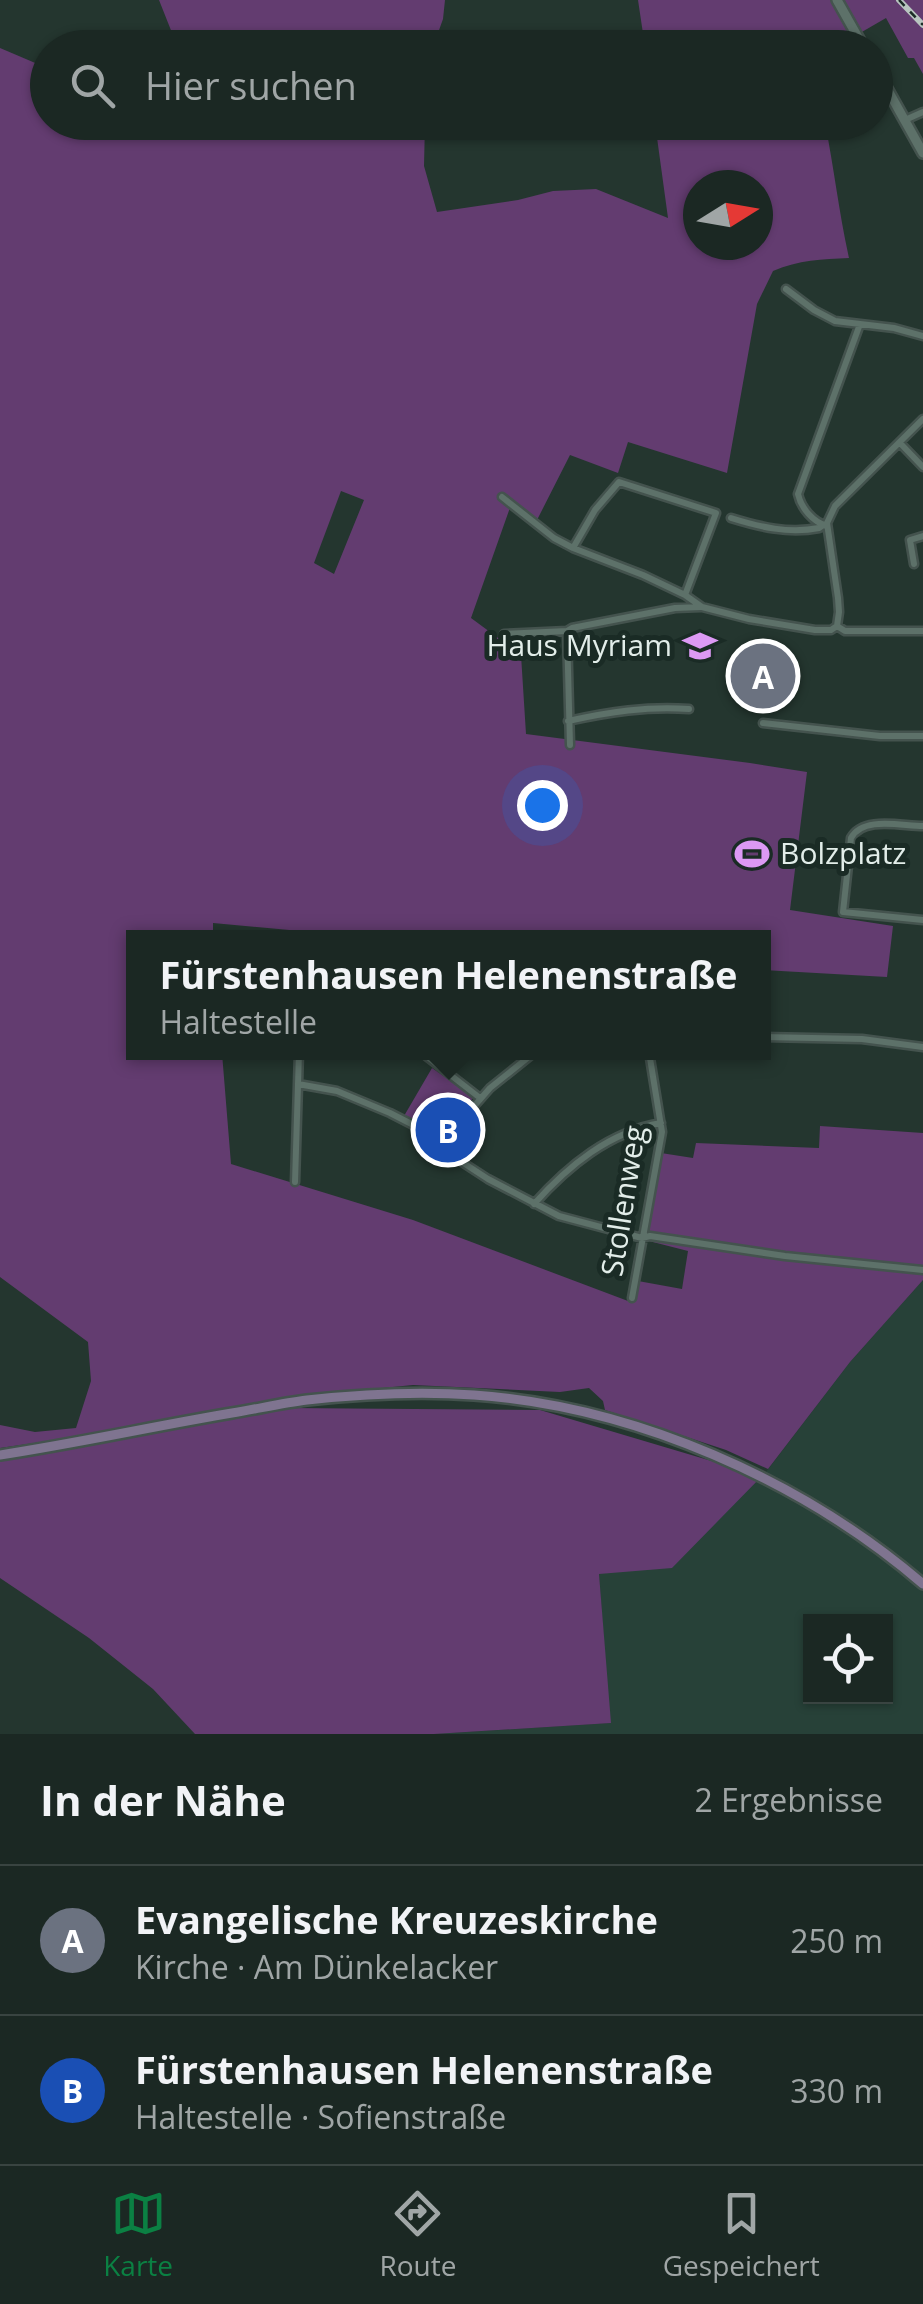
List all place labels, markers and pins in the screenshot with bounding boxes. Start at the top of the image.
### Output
place label: Haus Myriam [486,624,672,665]
school or university icon: Haus Myriam [681,627,719,665]
pin: A [730,638,796,714]
place label: Bolzplatz [780,832,906,873]
sports icon: Bolzplatz [733,835,771,873]
pin: B [416,1092,480,1168]

